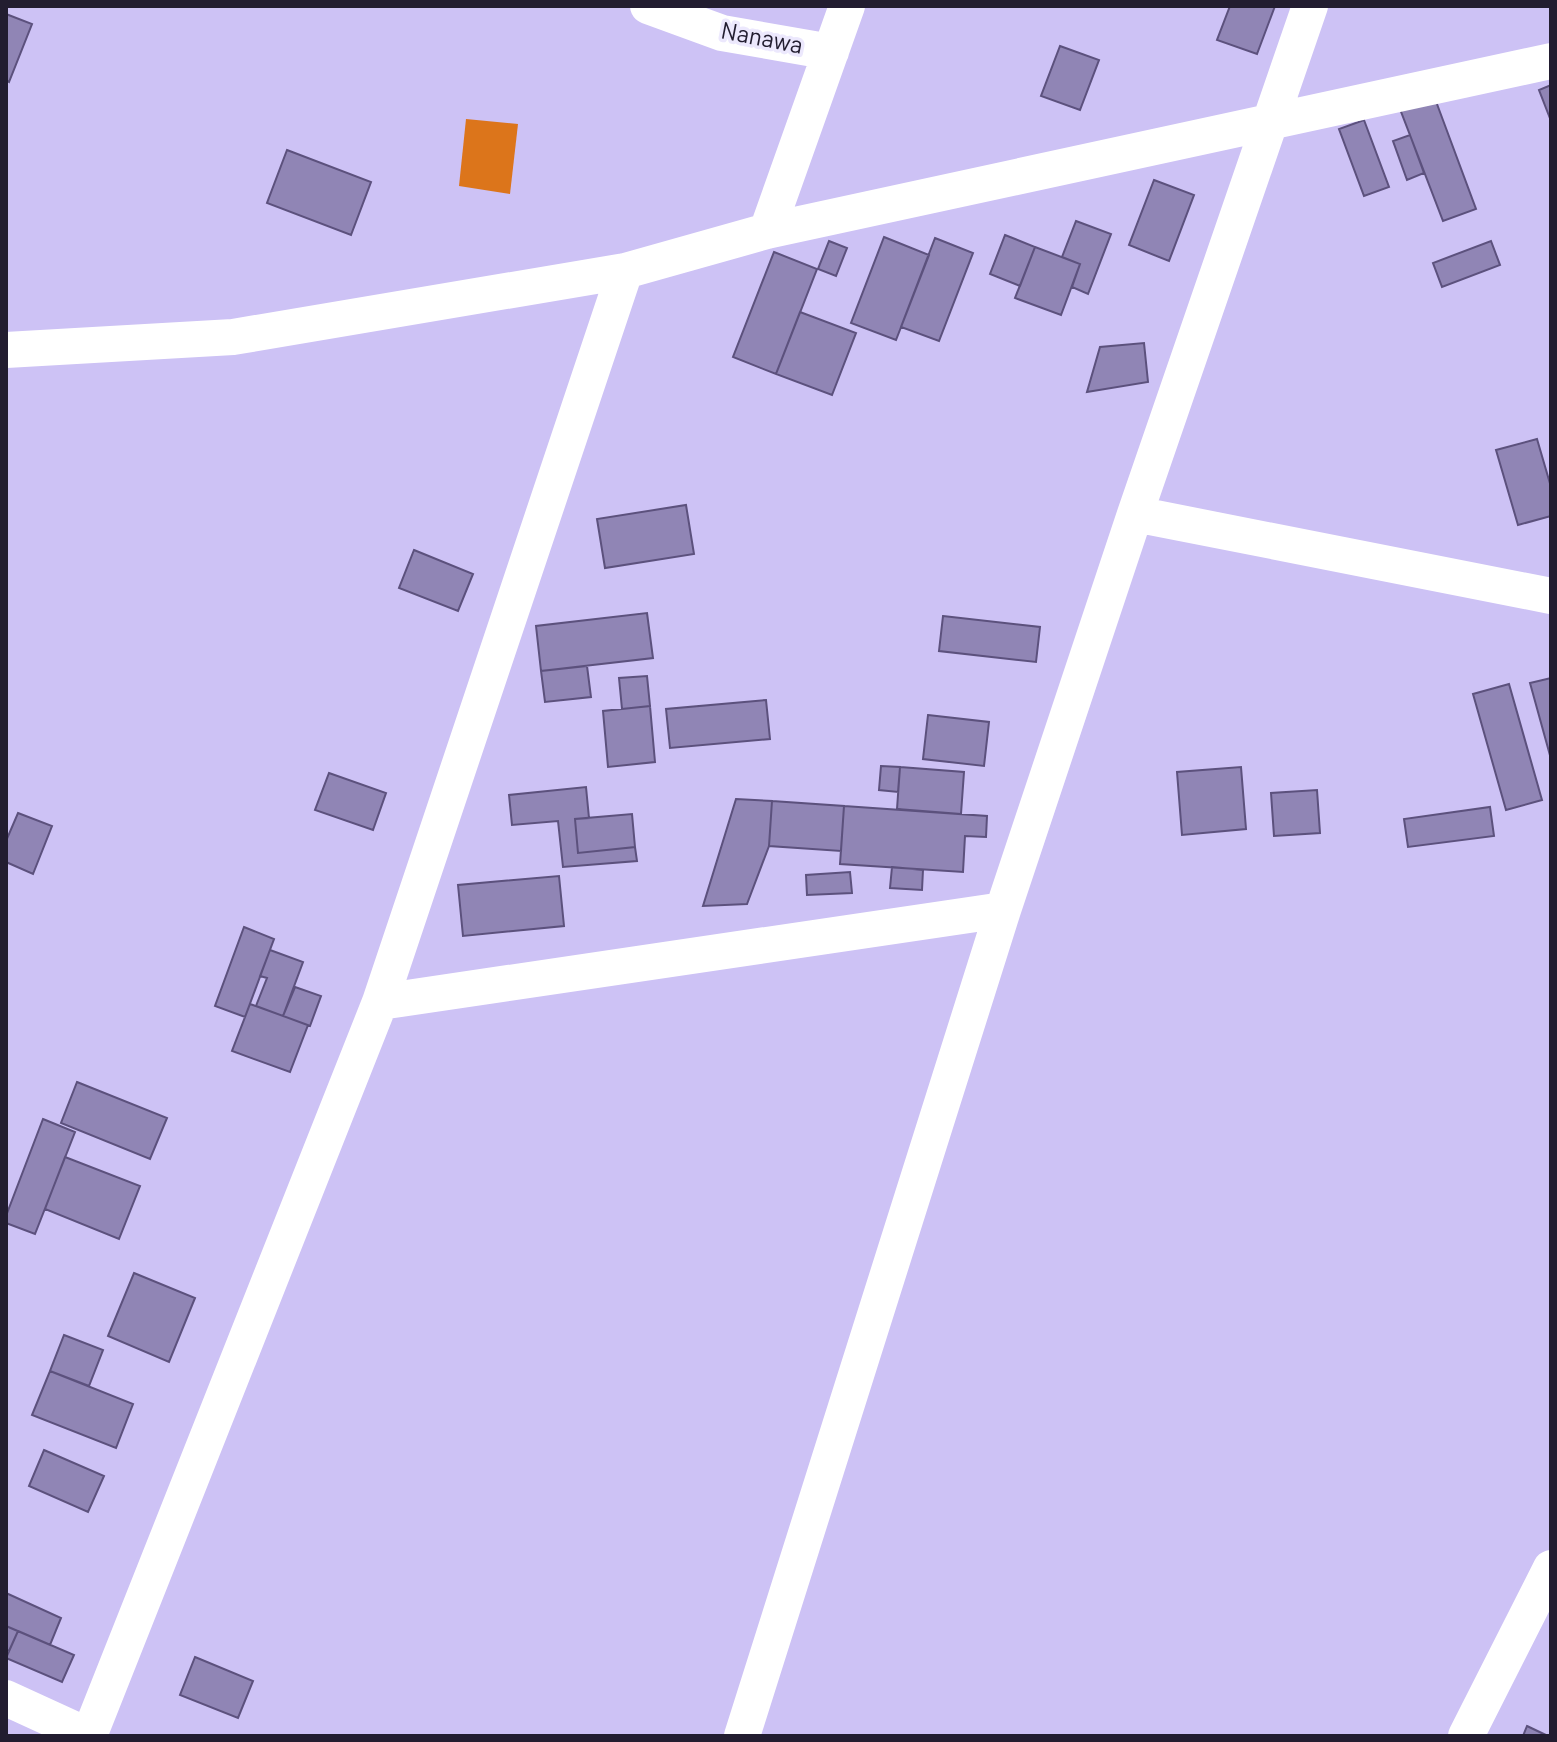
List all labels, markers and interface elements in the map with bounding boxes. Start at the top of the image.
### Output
street label: Nanawa [719,14,806,59]

